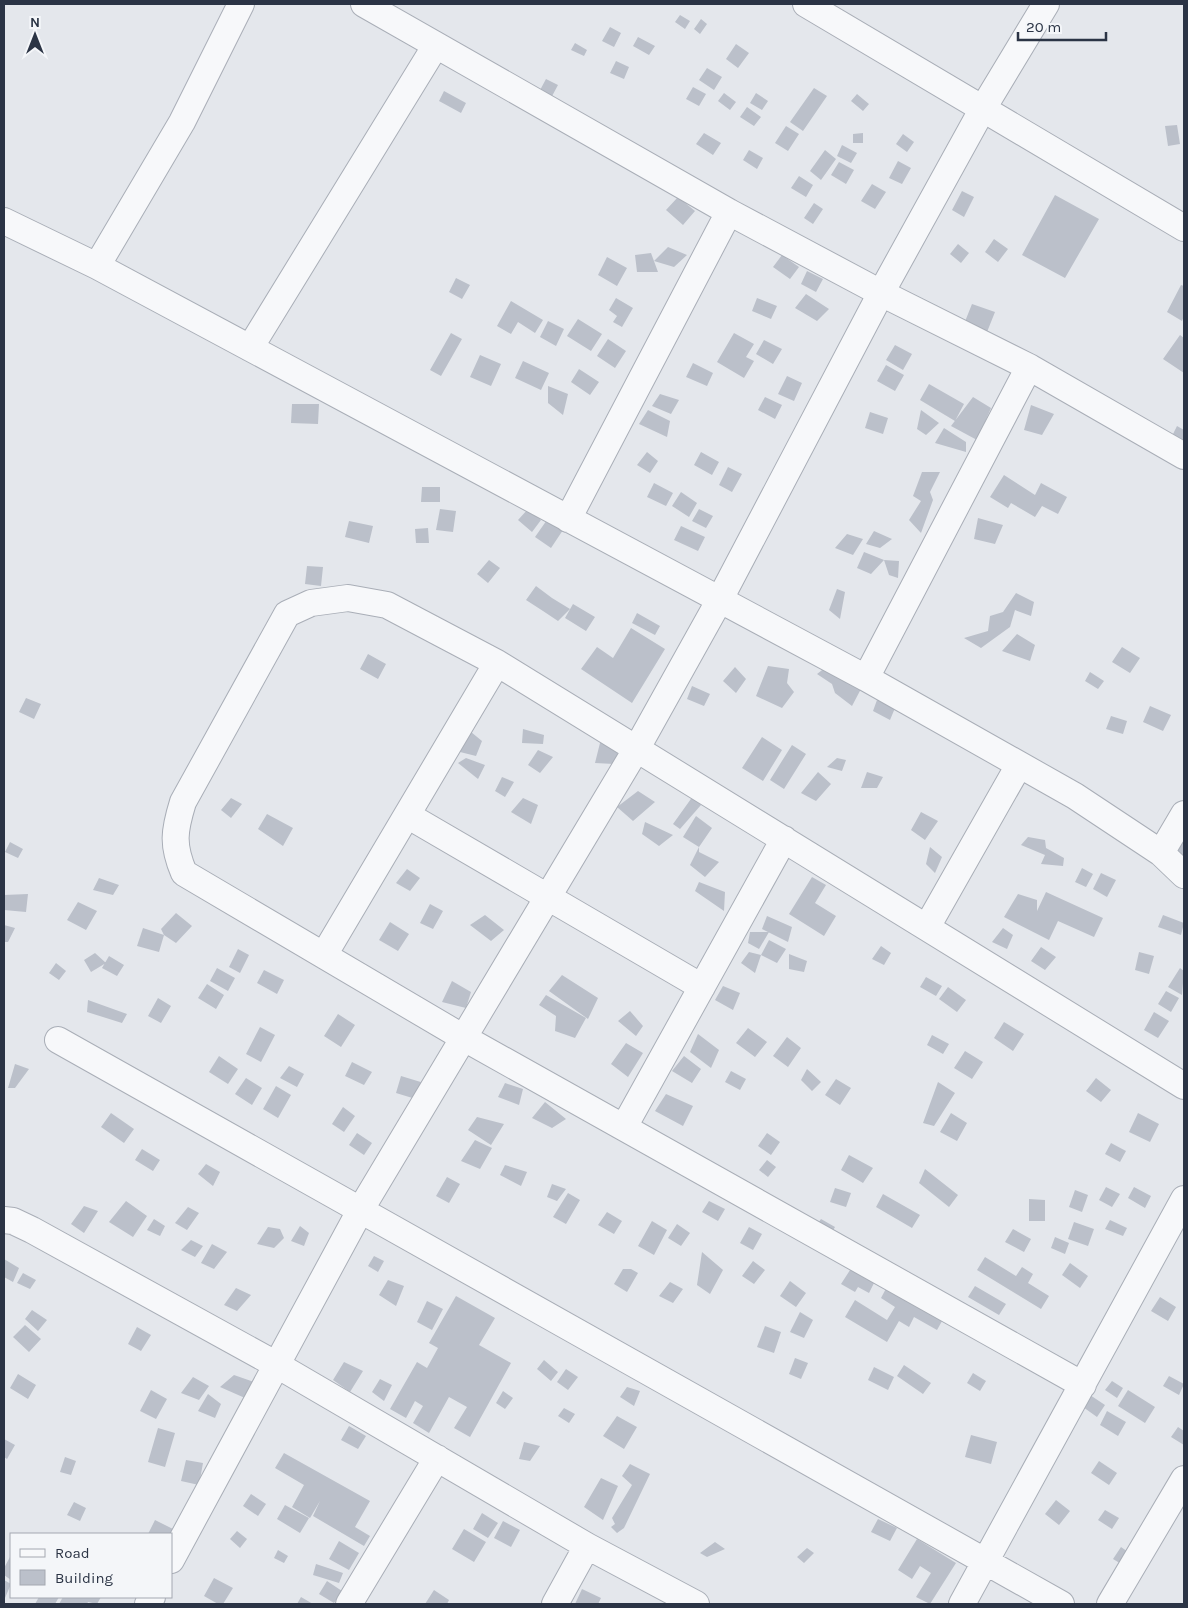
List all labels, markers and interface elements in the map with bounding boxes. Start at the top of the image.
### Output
north arrow [10,10,60,60]
scale bar [1018,10,1106,42]
text: N [30,14,40,31]
text: 20 m [1026,18,1061,36]
legend [10,1533,172,1598]
text: Road [55,1544,90,1562]
text: Building [55,1569,113,1587]

